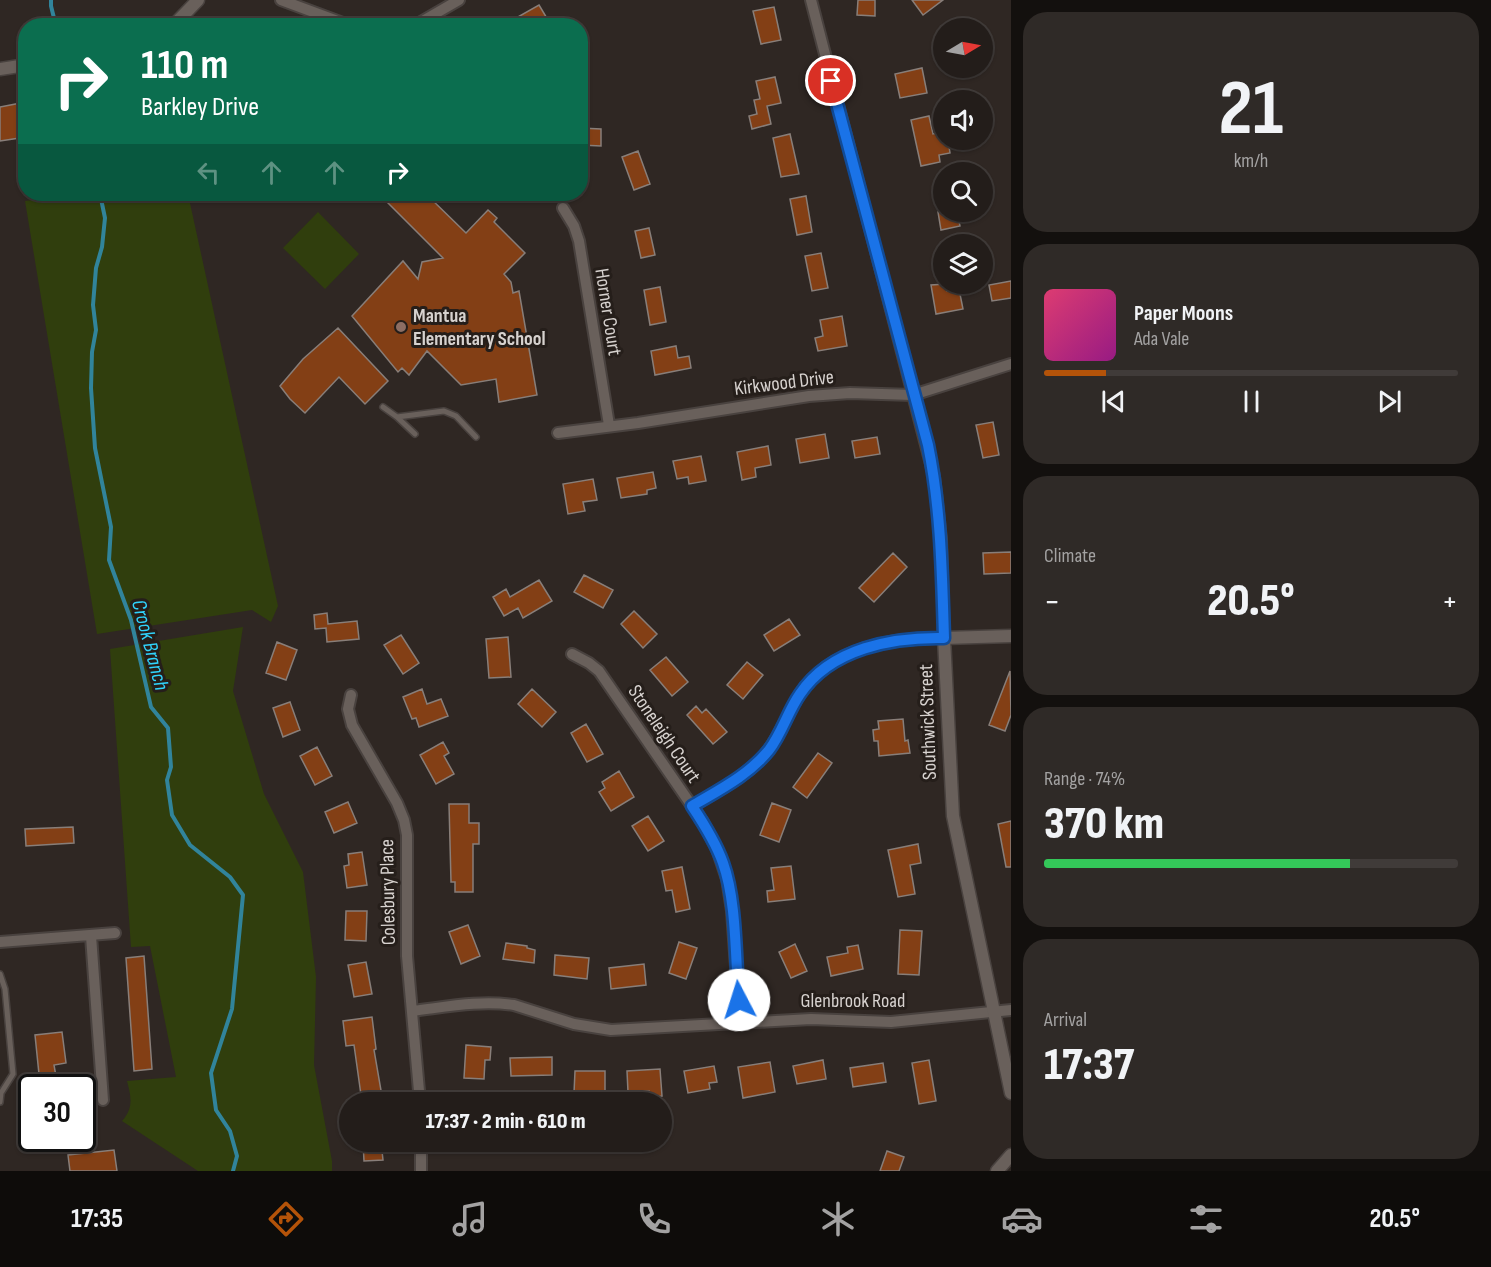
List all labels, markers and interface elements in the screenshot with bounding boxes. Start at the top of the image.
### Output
north arrow [933,18,993,78]
map controls [933,18,993,294]
text: 110 m [141,40,228,91]
icon: right [42,42,120,120]
pin [805,55,856,106]
text: 21 [1219,63,1283,156]
icon: arrive [814,64,847,97]
button: sound [933,90,993,150]
text: Barkley Drive [141,91,259,123]
text: km/h [1234,149,1268,173]
icon: left [192,156,225,189]
icon: ahead [255,156,288,189]
icon: ahead [318,156,351,189]
icon: right [381,156,414,189]
button: search [933,162,993,222]
button: layers [933,234,993,294]
street label: Horner Court [589,267,627,357]
text: Paper Moons [1134,300,1233,327]
place label: Mantua Elementary School [413,304,546,351]
marker: Mantua Elementary School [394,320,408,334]
text: Ada Vale [1134,327,1189,351]
street label: Kirkwood Drive [733,365,835,401]
icon: previous [1097,385,1130,418]
icon: pause [1235,385,1268,418]
icon: next [1373,385,1406,418]
text: Climate [1044,544,1096,568]
text: 20.5° [1207,574,1295,629]
text: − [1044,582,1060,622]
text: + [1442,582,1458,622]
water label: Crook Branch [126,597,174,693]
street label: Southwick Street [914,664,942,780]
street label: Stoneleigh Court [622,681,706,787]
text: Range · 74% [1044,767,1125,791]
text: 370 km [1044,797,1164,852]
street label: Colesbury Place [375,839,401,945]
position arrow [707,968,771,1032]
street label: Glenbrook Road [801,989,905,1013]
text: Arrival [1044,1008,1087,1032]
text: 17:37 [1044,1038,1134,1093]
speed limit sign: 30 [18,1074,96,1152]
text: 17:37 · 2 min · 610 m [425,1108,586,1135]
icon: directions [265,1198,307,1240]
icon: music [449,1198,491,1240]
icon: phone [633,1198,675,1240]
icon: climate [817,1198,859,1240]
icon: car [1001,1198,1043,1240]
icon: filters [1185,1198,1227,1240]
text: 17:35 [71,1203,123,1235]
text: 20.5° [1369,1203,1420,1235]

